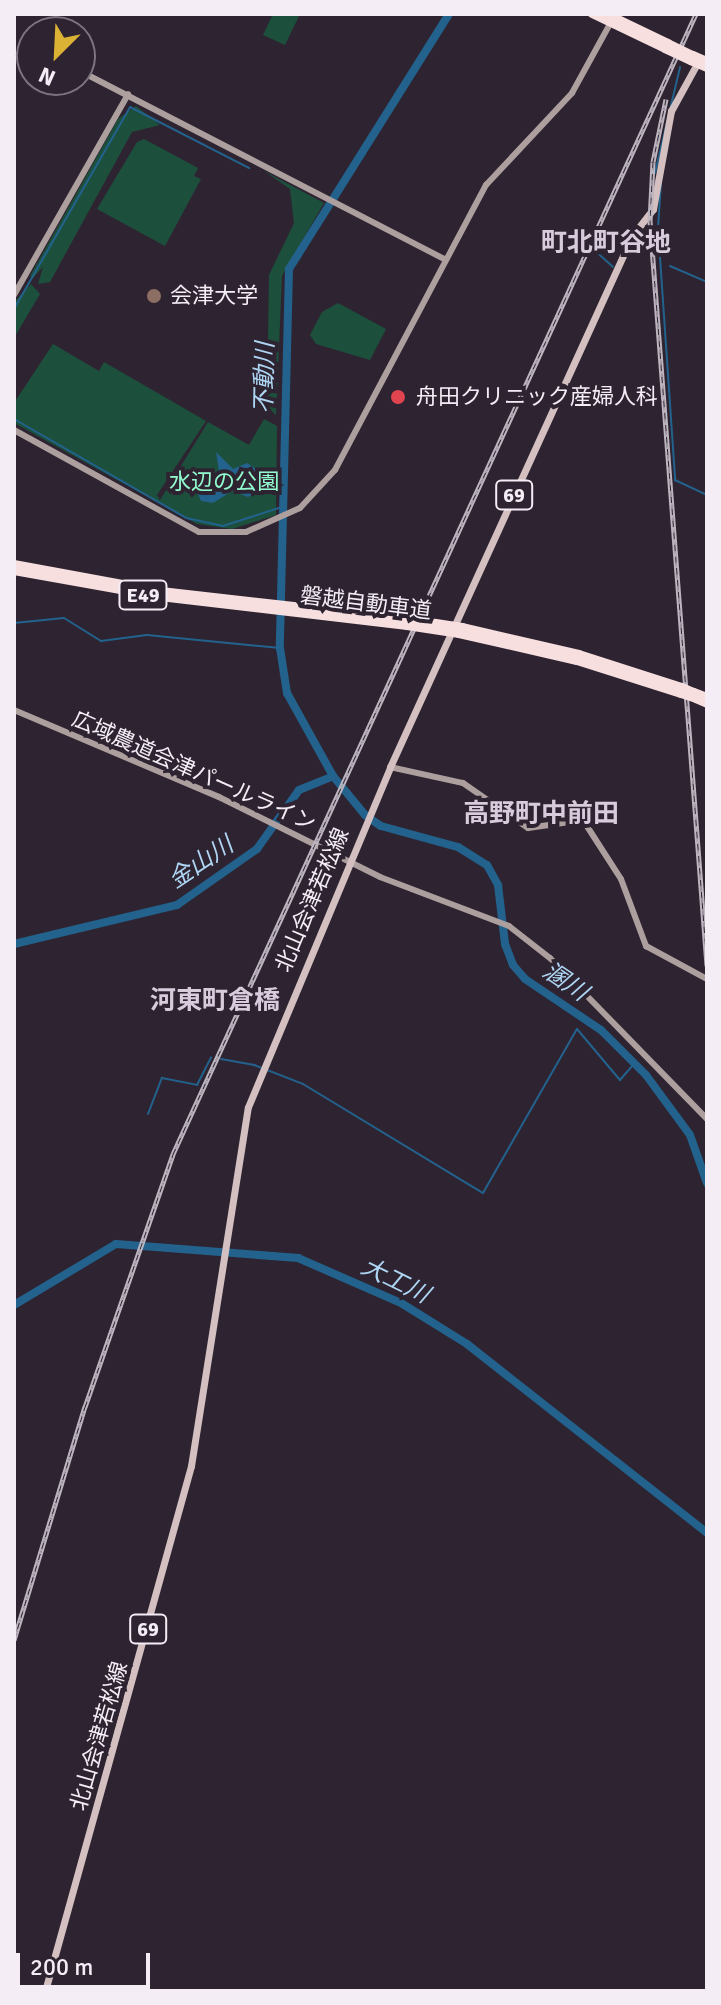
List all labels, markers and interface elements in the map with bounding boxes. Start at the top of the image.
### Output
north arrow [16,16,96,96]
text: N [34,61,59,92]
district label: 町北町谷地 [541,228,671,260]
place label: 会津大学 [170,283,258,309]
marker: 会津大学 [145,287,163,305]
water label: 不動川 [250,342,280,414]
place label: 舟田クリニック産婦人科 [416,384,658,410]
marker: 舟田クリニック産婦人科 [387,386,409,408]
park label: 水辺の公園 [169,469,279,495]
road number: 69 [494,479,534,511]
road number: E49 [117,579,169,611]
street label: 磐越自動車道 [299,582,433,624]
street label: 広域農道会津パールライン [68,705,320,837]
district label: 高野町中前田 [463,799,619,831]
street label: 北山会津若松線 [270,824,354,976]
water label: 金山川 [163,831,239,895]
water label: 溷川 [537,957,593,1007]
district label: 河東町倉橋 [150,986,280,1018]
water label: 大工川 [356,1252,434,1310]
road number: 69 [128,1613,168,1645]
street label: 北山会津若松線 [65,1658,133,1814]
scale bar [20,1937,154,1987]
text: 200 m [30,1952,93,1982]

